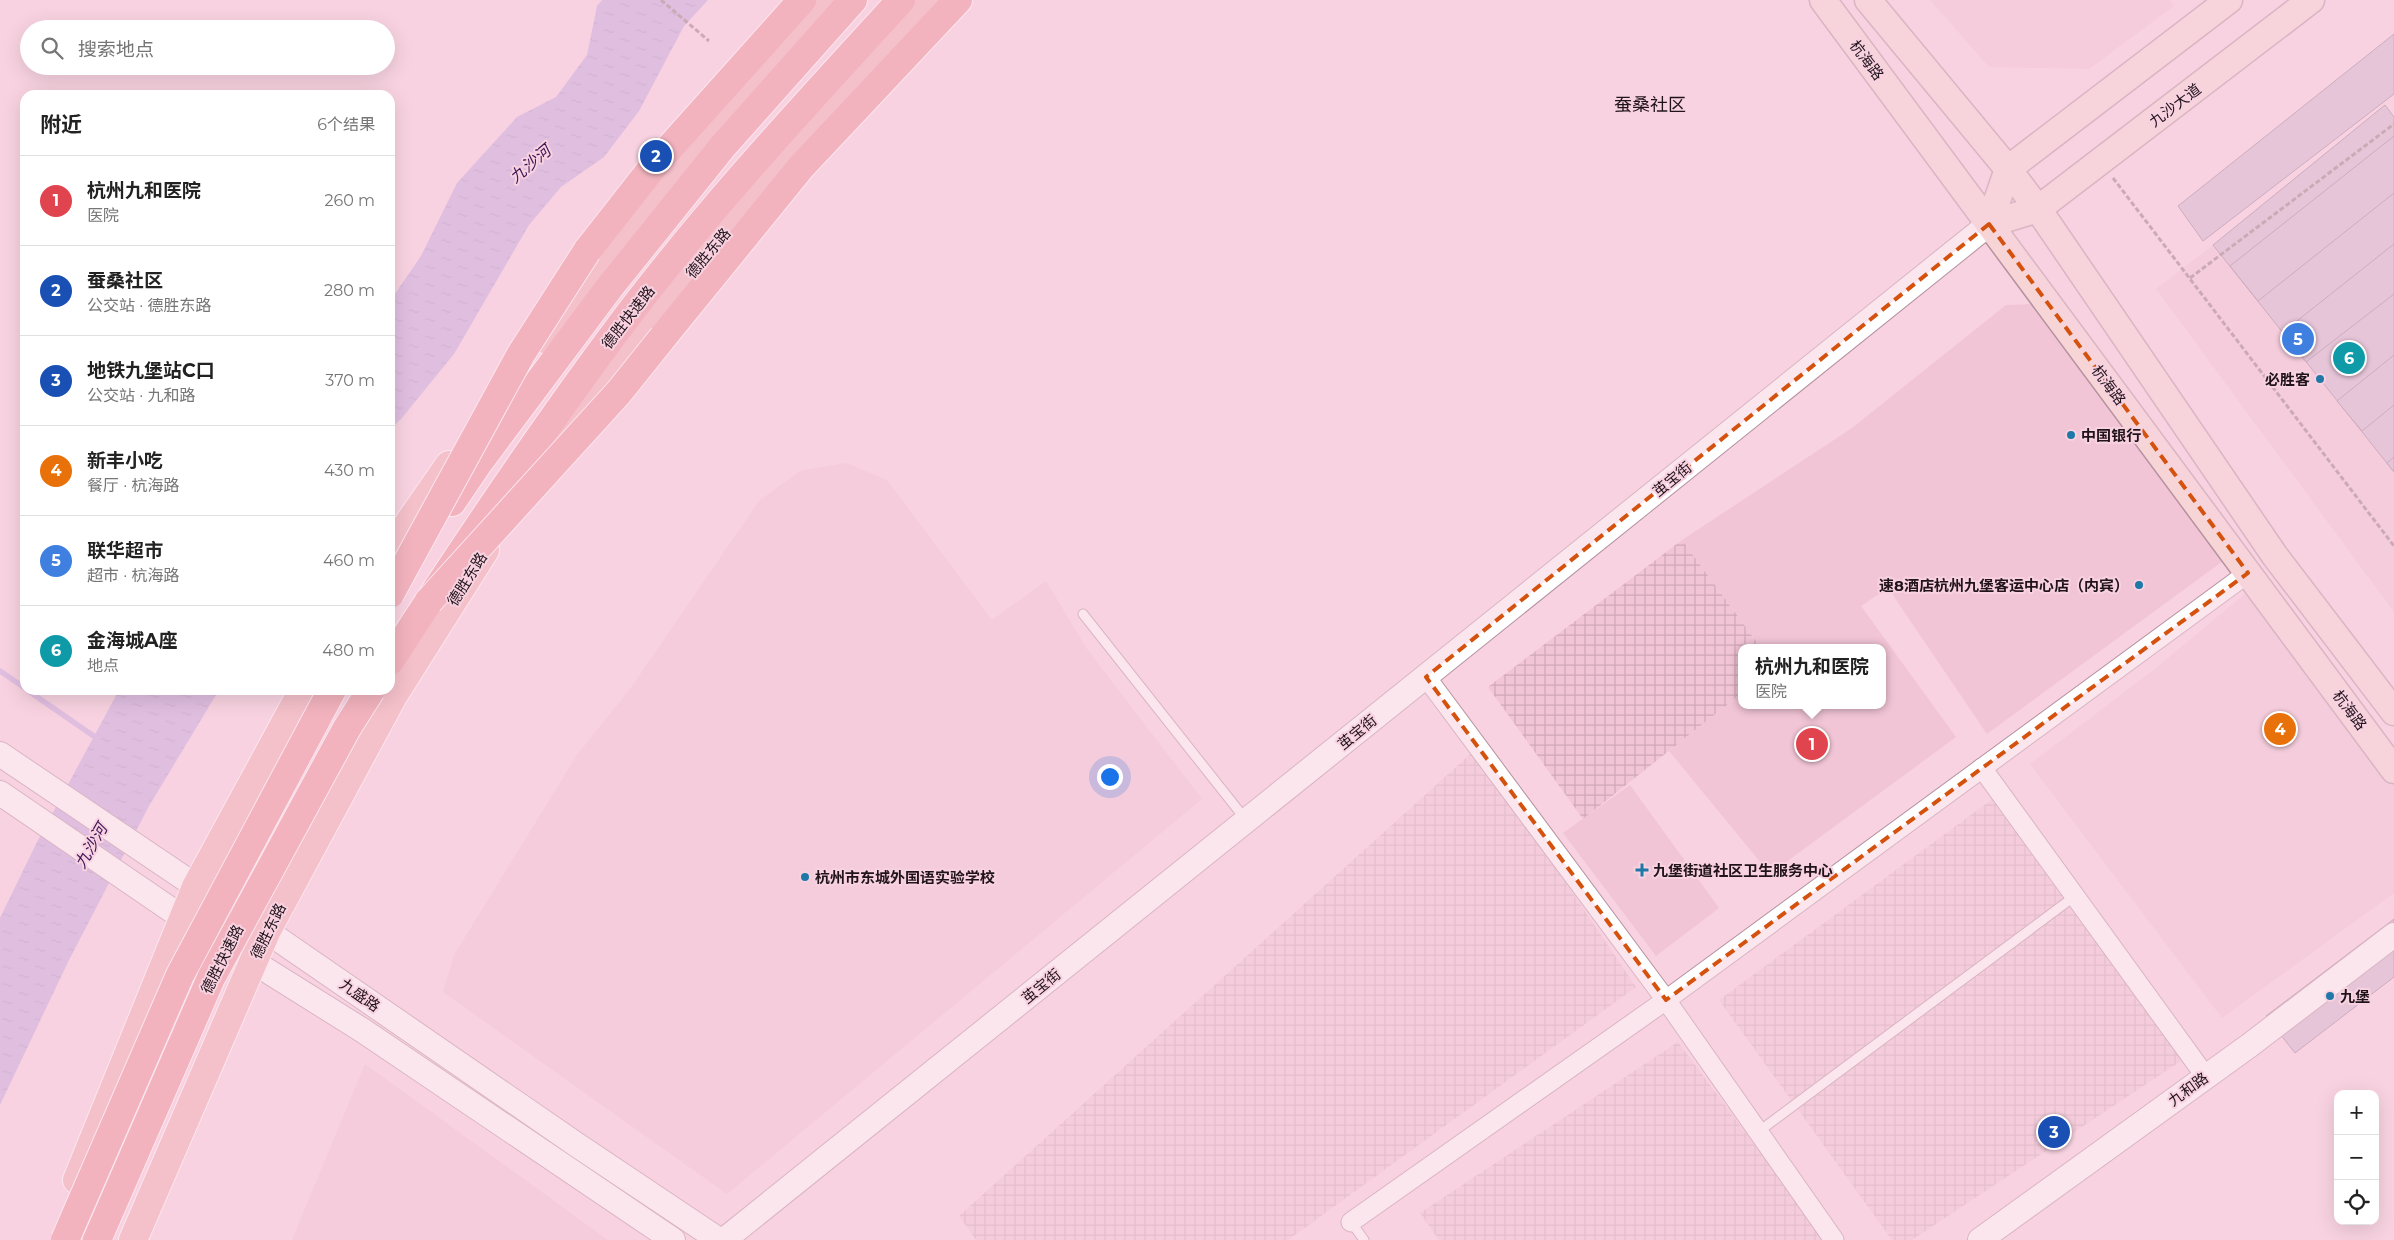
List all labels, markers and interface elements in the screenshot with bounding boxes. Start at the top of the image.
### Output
search box [20,20,395,75]
icon: search [38,34,66,62]
street label: 杭海路 [1846,36,1888,84]
text: 搜索地点 [78,38,154,61]
street label: 九沙大道 [2145,79,2205,131]
district label: 蚕桑社区 [1614,94,1686,116]
text: 附近 [40,112,82,137]
text: 6个结果 [317,115,375,134]
pin: 2 [640,137,672,175]
water label: 九沙河 [506,139,557,187]
text: 杭州九和医院 [87,179,201,202]
text: 1 [53,191,59,210]
text: 260 m [324,191,375,210]
text: 医院 [87,206,119,225]
street label: 德胜东路 [681,224,735,282]
text: 蚕桑社区 [87,269,163,292]
text: 2 [51,281,61,300]
text: 280 m [324,281,375,300]
street label: 德胜快速路 [597,282,659,352]
text: 公交站 · 德胜东路 [87,296,211,315]
pin: 5 [2282,320,2314,358]
pin: 6 [2333,339,2365,377]
text: 地铁九堡站C口 [87,359,215,382]
street label: 杭海路 [2088,361,2130,409]
place label: 必胜客 [2265,370,2310,389]
text: 3 [51,371,61,390]
text: 370 m [325,371,375,390]
marker: 必胜客 [2314,373,2326,385]
text: 公交站 · 九和路 [87,386,195,405]
place label: 中国银行 [2081,426,2141,445]
marker: 中国银行 [2065,429,2077,441]
text: 新丰小吃 [87,449,163,472]
street label: 茧宝街 [1649,457,1695,501]
text: 4 [50,461,62,480]
text: 430 m [324,461,375,480]
text: 餐厅 · 杭海路 [87,476,179,495]
text: 联华超市 [87,539,163,562]
street label: 德胜东路 [443,549,491,609]
text: 5 [51,551,61,570]
text: 460 m [323,551,375,570]
text: 超市 · 杭海路 [87,566,179,585]
place label: 速8酒店杭州九堡客运中心店（内宾） [1879,576,2129,595]
marker: 速8酒店杭州九堡客运中心店（内宾） [2133,579,2145,591]
text: 金海城A座 [87,629,178,652]
text: 6 [51,641,61,660]
text: 480 m [322,641,375,660]
popup [1738,644,1886,709]
text: 杭州九和医院 [1755,655,1869,678]
text: 地点 [87,656,119,675]
text: 医院 [1755,682,1787,701]
street label: 杭海路 [2329,686,2371,734]
street label: 茧宝街 [1334,710,1380,754]
pin: 4 [2264,710,2296,748]
pin: 1 [1796,725,1828,763]
your location [1097,764,1123,790]
water label: 九沙河 [71,818,113,872]
place label: 九堡街道社区卫生服务中心 [1653,861,1833,880]
marker: 九堡街道社区卫生服务中心 [1635,863,1649,877]
place label: 杭州市东城外国语实验学校 [815,868,995,887]
marker: 杭州市东城外国语实验学校 [799,871,811,883]
street label: 德胜东路 [246,900,290,962]
street label: 德胜快速路 [197,921,247,997]
street label: 茧宝街 [1018,964,1064,1008]
street label: 九盛路 [336,974,384,1016]
place label: 九堡 [2340,987,2370,1006]
marker: 九堡 [2324,990,2336,1002]
street label: 九和路 [2164,1068,2212,1110]
map controls [2334,1090,2379,1225]
button: + [2334,1090,2379,1135]
pin: 3 [2038,1113,2070,1151]
button: − [2334,1135,2379,1180]
button: locate [2334,1180,2379,1225]

